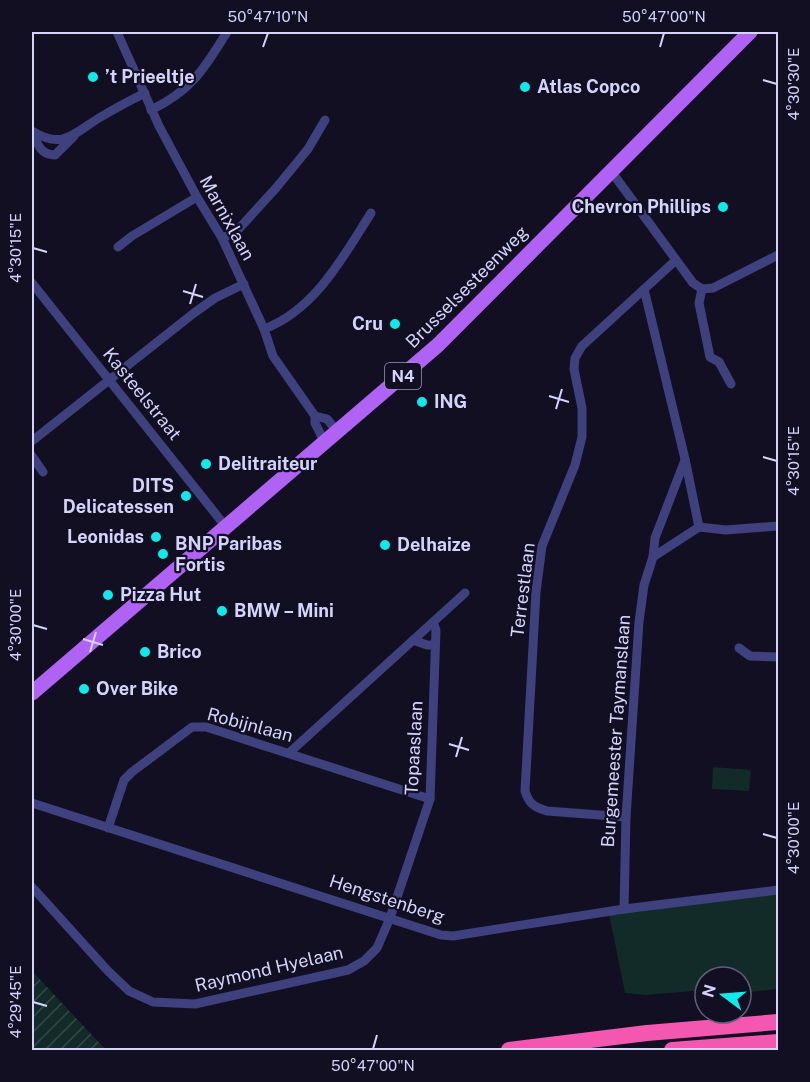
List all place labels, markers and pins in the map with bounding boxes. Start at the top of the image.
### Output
place label: ’t Prieeltje [105,66,195,87]
marker: ’t Prieeltje [86,70,100,84]
place label: Atlas Copco [537,76,640,97]
marker: Atlas Copco [518,80,532,94]
place label: Chevron Phillips [571,196,711,217]
marker: Chevron Phillips [716,200,730,214]
place label: Cru [352,313,383,334]
marker: Cru [388,317,402,331]
place label: ING [434,391,467,412]
marker: ING [415,395,429,409]
place label: Delitraiteur [218,453,318,474]
marker: Delitraiteur [199,457,213,471]
place label: DITS Delicatessen [63,475,174,517]
marker: DITS Delicatessen [179,489,193,503]
place label: Leonidas [67,526,144,547]
marker: Leonidas [149,530,163,544]
place label: BNP Paribas Fortis [175,533,282,575]
place label: Delhaize [397,534,471,555]
marker: Delhaize [378,538,392,552]
marker: BNP Paribas Fortis [156,547,170,561]
place label: Pizza Hut [120,584,201,605]
marker: Pizza Hut [101,588,115,602]
place label: BMW – Mini [234,600,334,621]
marker: BMW – Mini [215,604,229,618]
place label: Brico [157,641,202,662]
marker: Brico [138,645,152,659]
place label: Over Bike [96,678,178,699]
marker: Over Bike [77,682,91,696]

